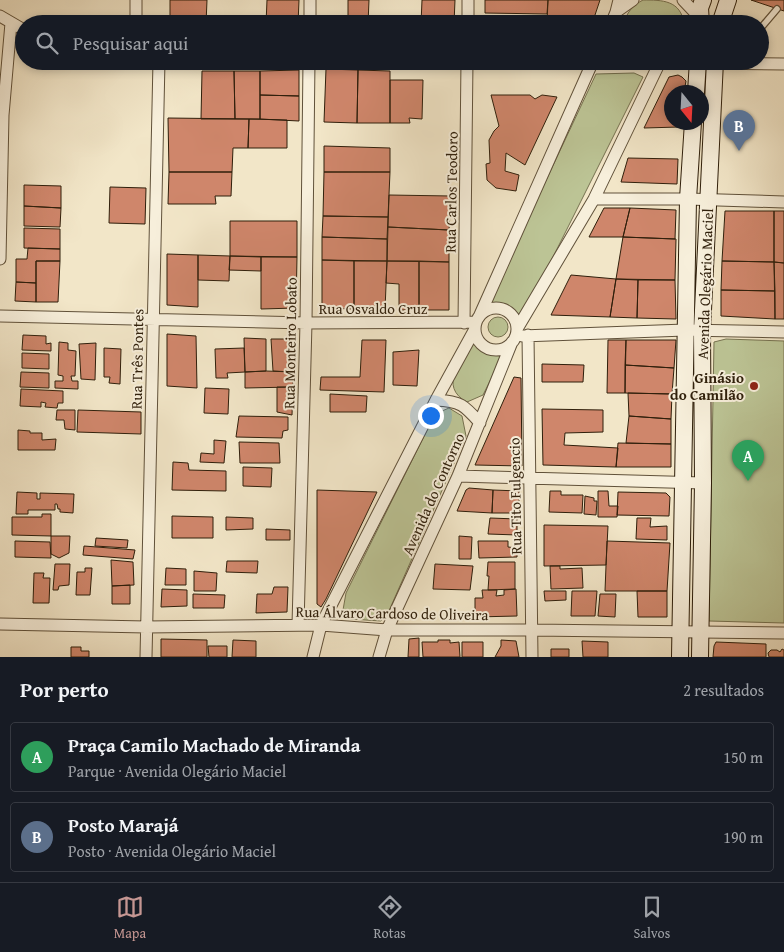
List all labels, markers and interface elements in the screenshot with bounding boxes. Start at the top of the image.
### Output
search box [15,15,769,70]
icon: search [33,29,61,57]
text: Pesquisar aqui [73,29,188,57]
north arrow [664,85,709,130]
pin: B [723,110,755,151]
street label: Rua Carlos Teodoro [439,131,463,253]
street label: Avenida Olegário Maciel [692,208,718,360]
street label: Rua Monteiro Lobato [278,277,302,409]
street label: Rua Osvaldo Cruz [319,298,428,319]
street label: Rua Três Pontes [126,309,148,409]
place label: Ginásio do Camilão [670,367,744,405]
marker: Ginásio do Camilão [748,380,760,392]
your location [418,403,444,429]
street label: Avenida do Contorno [397,429,470,559]
street label: Rua Tito Fulgencio [503,437,527,555]
pin: A [732,440,764,481]
street label: Rua Álvaro Cardoso de Oliveira [295,601,489,625]
text: Por perto [20,674,109,705]
text: 2 resultados [683,678,764,702]
text: Praça Camilo Machado de Miranda [68,731,360,759]
text: A [32,745,42,769]
text: 150 m [723,745,763,769]
text: Parque · Avenida Olegário Maciel [68,759,286,783]
text: Posto Marajá [68,811,179,839]
text: B [32,825,42,849]
text: 190 m [723,825,763,849]
text: Posto · Avenida Olegário Maciel [68,839,276,863]
tab: Mapa [114,893,146,943]
tab: Rotas [374,893,406,943]
tab: Salvos [633,893,670,943]

